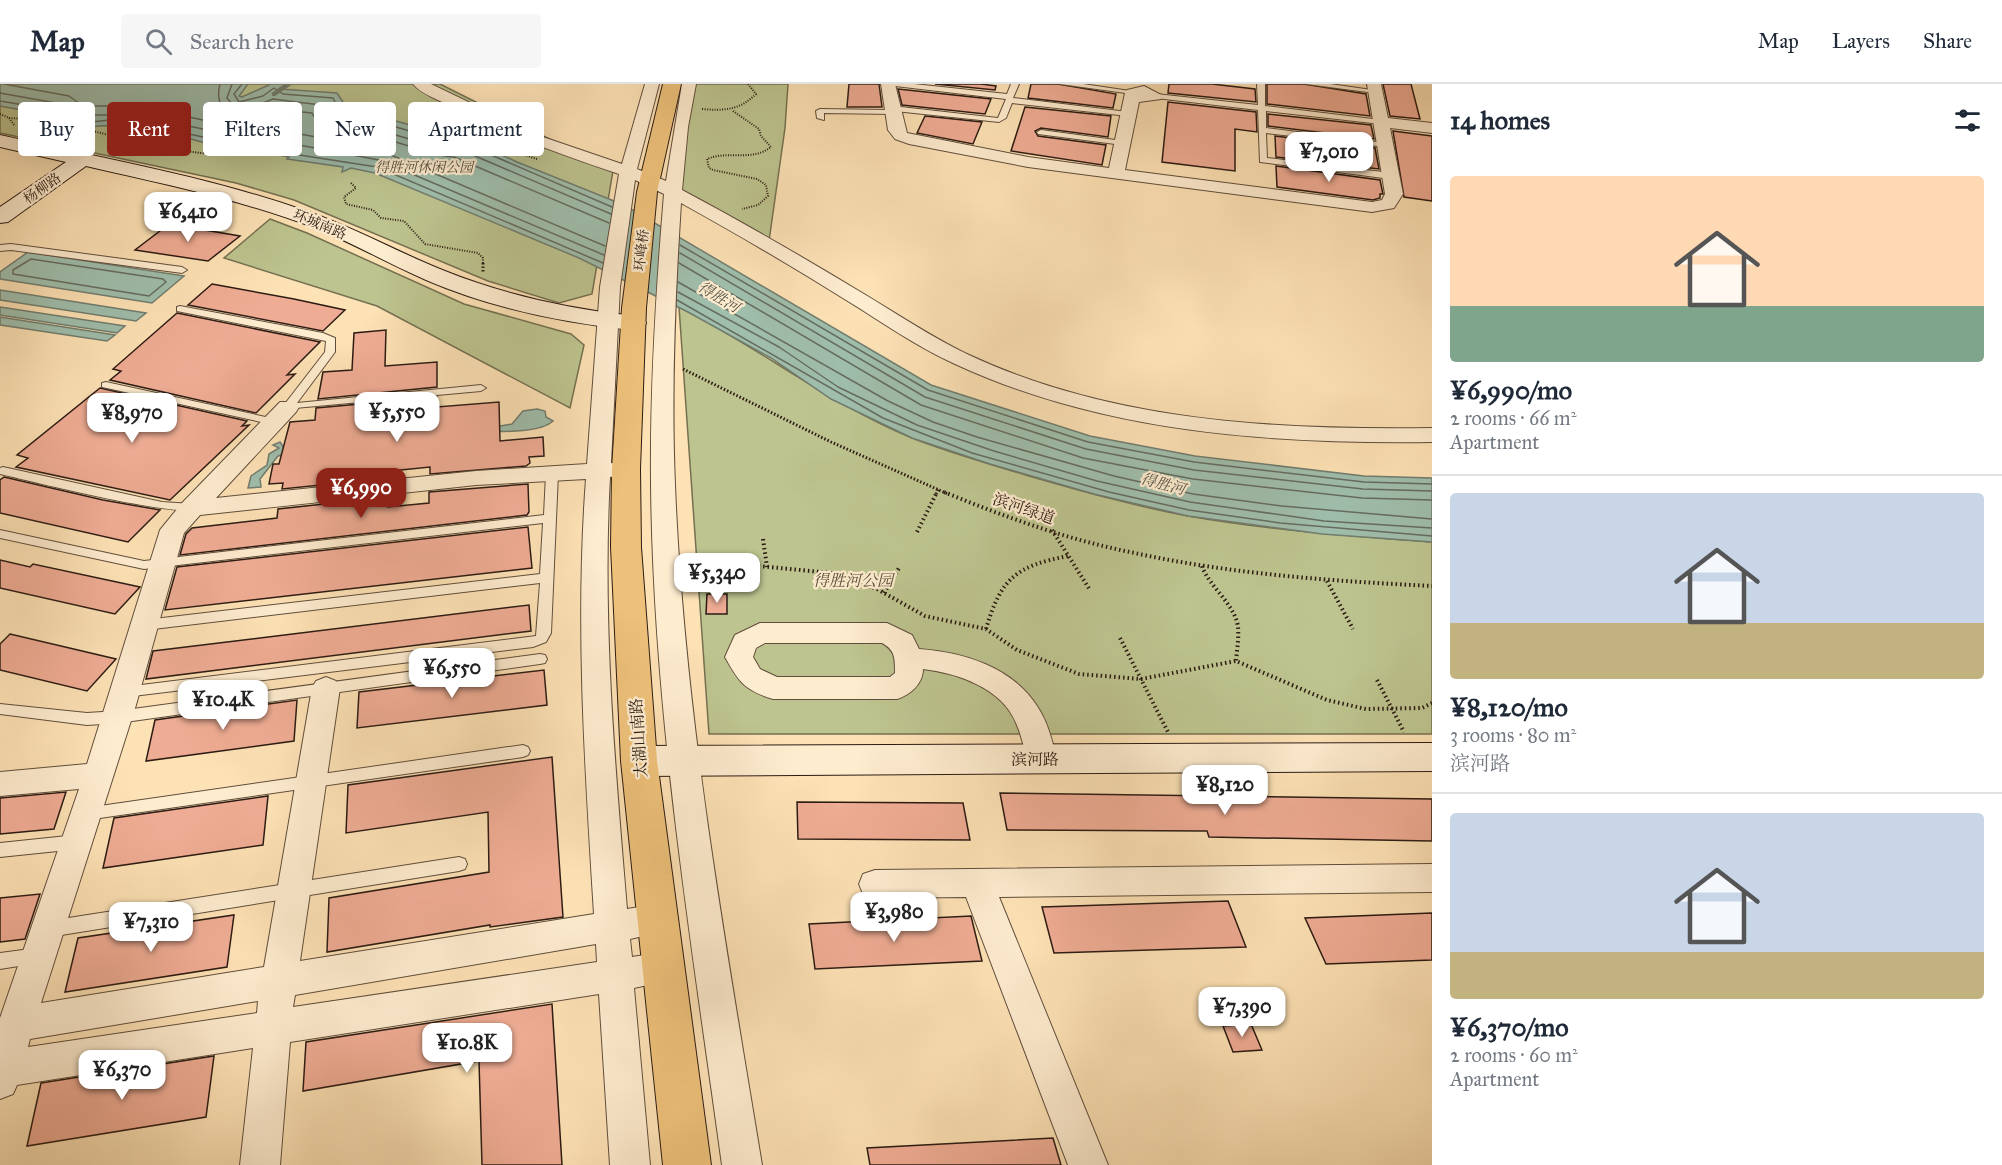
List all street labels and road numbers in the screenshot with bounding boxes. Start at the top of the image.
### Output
street label: 杨柳路 [20,169,64,207]
street label: 环城南路 [291,206,349,243]
street label: 环峰桥 [631,228,652,272]
street label: 滨河绿道 [990,489,1057,528]
street label: 太湖山南路 [626,697,651,779]
street label: 滨河路 [1011,750,1059,769]

